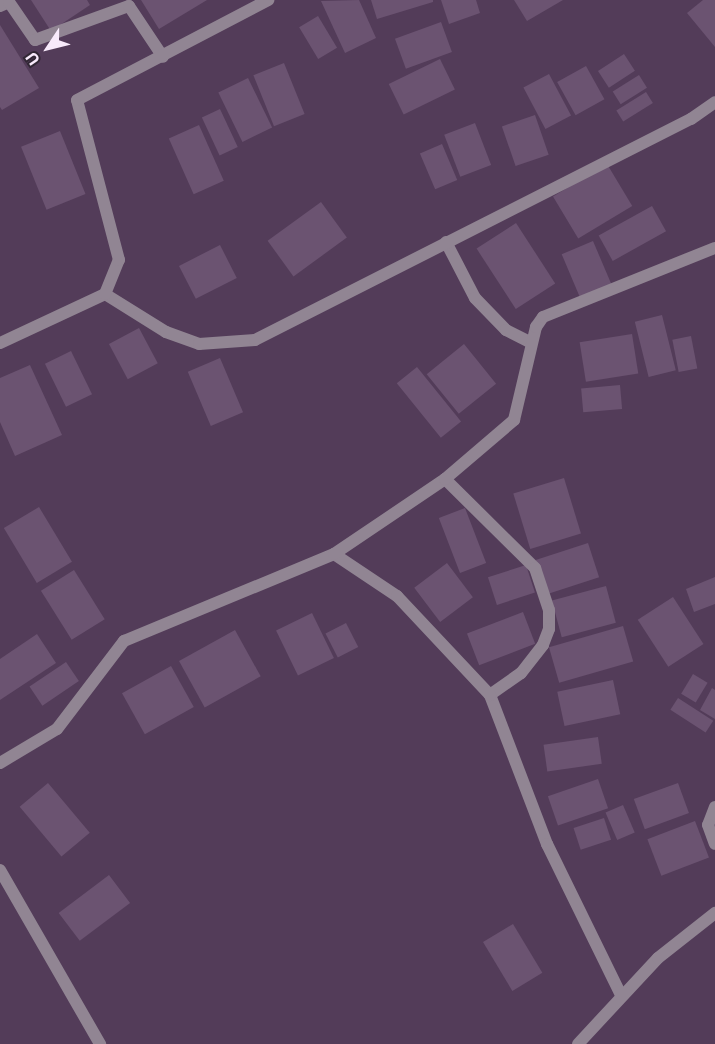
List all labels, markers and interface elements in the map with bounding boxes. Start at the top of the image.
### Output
north arrow [18,18,78,78]
text: U [22,48,44,69]

